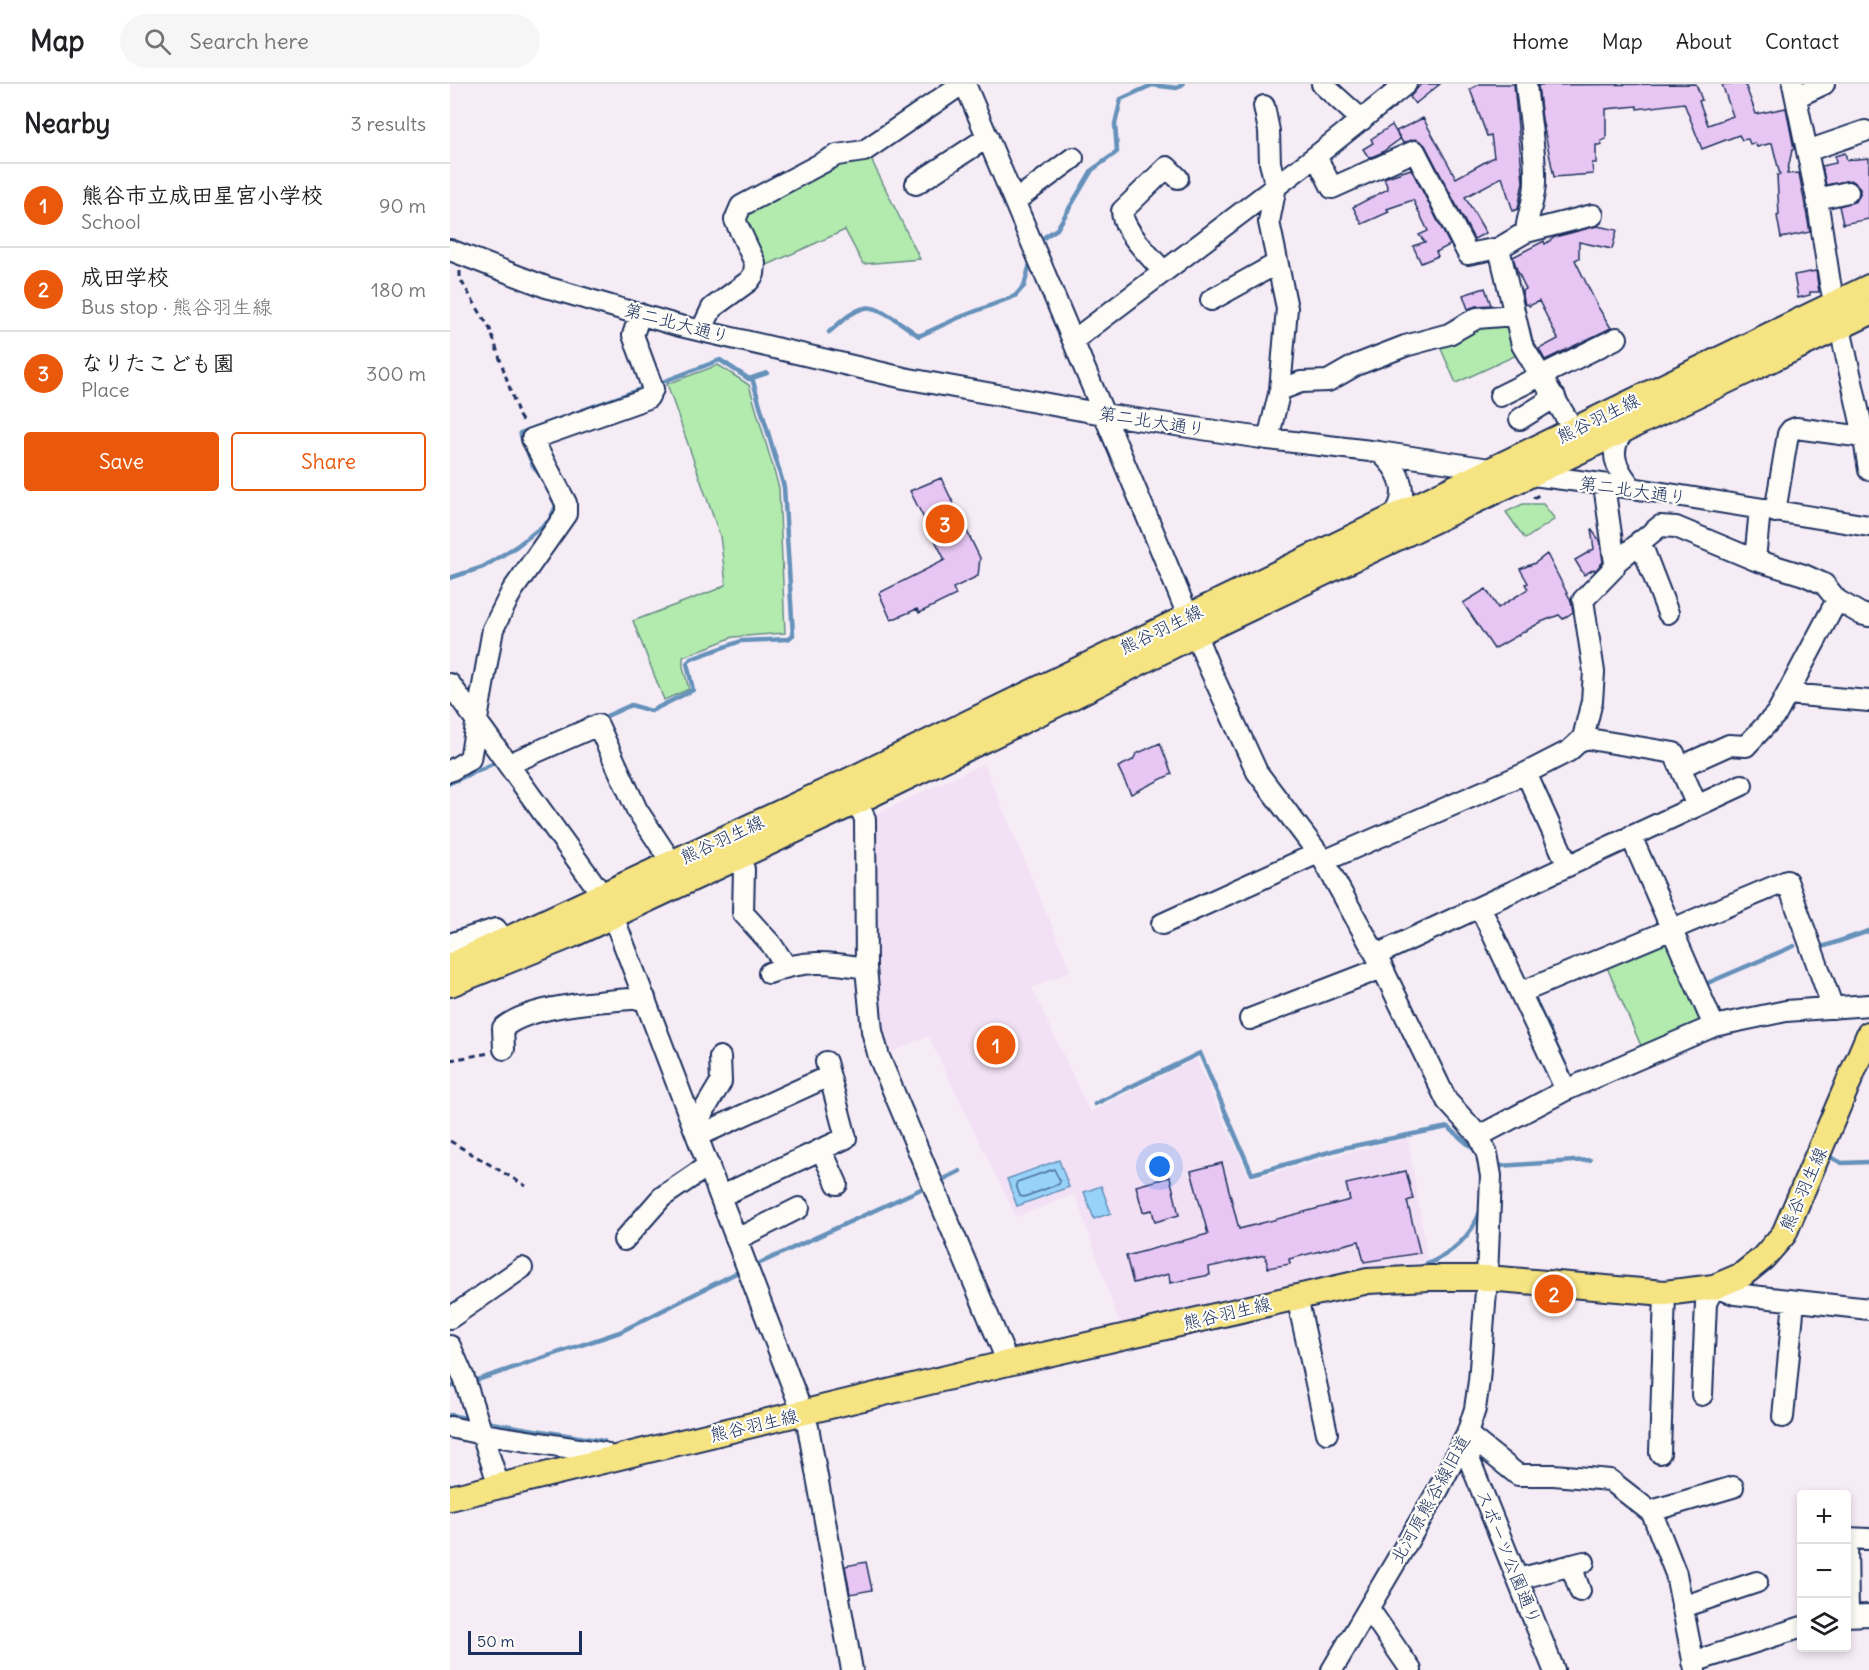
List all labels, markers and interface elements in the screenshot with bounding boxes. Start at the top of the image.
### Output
search box [120,14,540,68]
text: Map [30,23,84,59]
icon: search [141,25,174,58]
text: Search here [189,27,309,55]
text: Home [1512,28,1569,55]
text: Map [1602,28,1643,55]
text: About [1676,28,1732,55]
text: Contact [1765,28,1839,55]
text: Nearby [24,107,110,140]
text: 3 results [350,111,426,136]
text: 熊谷市立成田星宮小学校 [81,181,323,209]
text: 1 [40,193,47,218]
text: 90 m [379,193,426,218]
text: School [81,209,141,234]
text: 成田学校 [81,263,169,291]
text: 2 [38,277,49,302]
text: 180 m [371,277,426,302]
text: Bus stop · 熊谷羽生線 [81,294,272,319]
street label: 第二北大通り [622,298,732,348]
text: なりたこども園 [81,349,235,377]
text: 3 [38,361,49,386]
text: 300 m [366,361,426,386]
text: Place [81,377,129,402]
street label: 熊谷羽生線 [1553,388,1643,448]
street label: 第二北大通り [1097,401,1207,441]
button: Save [24,432,219,491]
button: Share [231,432,426,491]
street label: 第二北大通り [1578,471,1688,509]
pin: 3 [926,502,964,546]
street label: 熊谷羽生線 [1116,599,1206,659]
street label: 熊谷羽生線 [676,810,768,868]
pin: 1 [976,1022,1016,1068]
street label: 熊谷羽生線 [1774,1143,1832,1235]
your location [1145,1152,1174,1181]
pin: 2 [1534,1272,1574,1316]
street label: 熊谷羽生線 [1181,1292,1273,1334]
street label: 熊谷羽生線 [708,1404,800,1446]
street label: 北河原熊谷線旧道 [1385,1430,1475,1568]
street label: スポーツ公園通り [1471,1486,1547,1628]
map controls [1797,1490,1851,1652]
button: + [1797,1490,1851,1544]
button: − [1797,1544,1851,1598]
button: layers [1797,1598,1851,1652]
scale bar [468,1628,582,1656]
text: 50 m [477,1631,515,1651]

